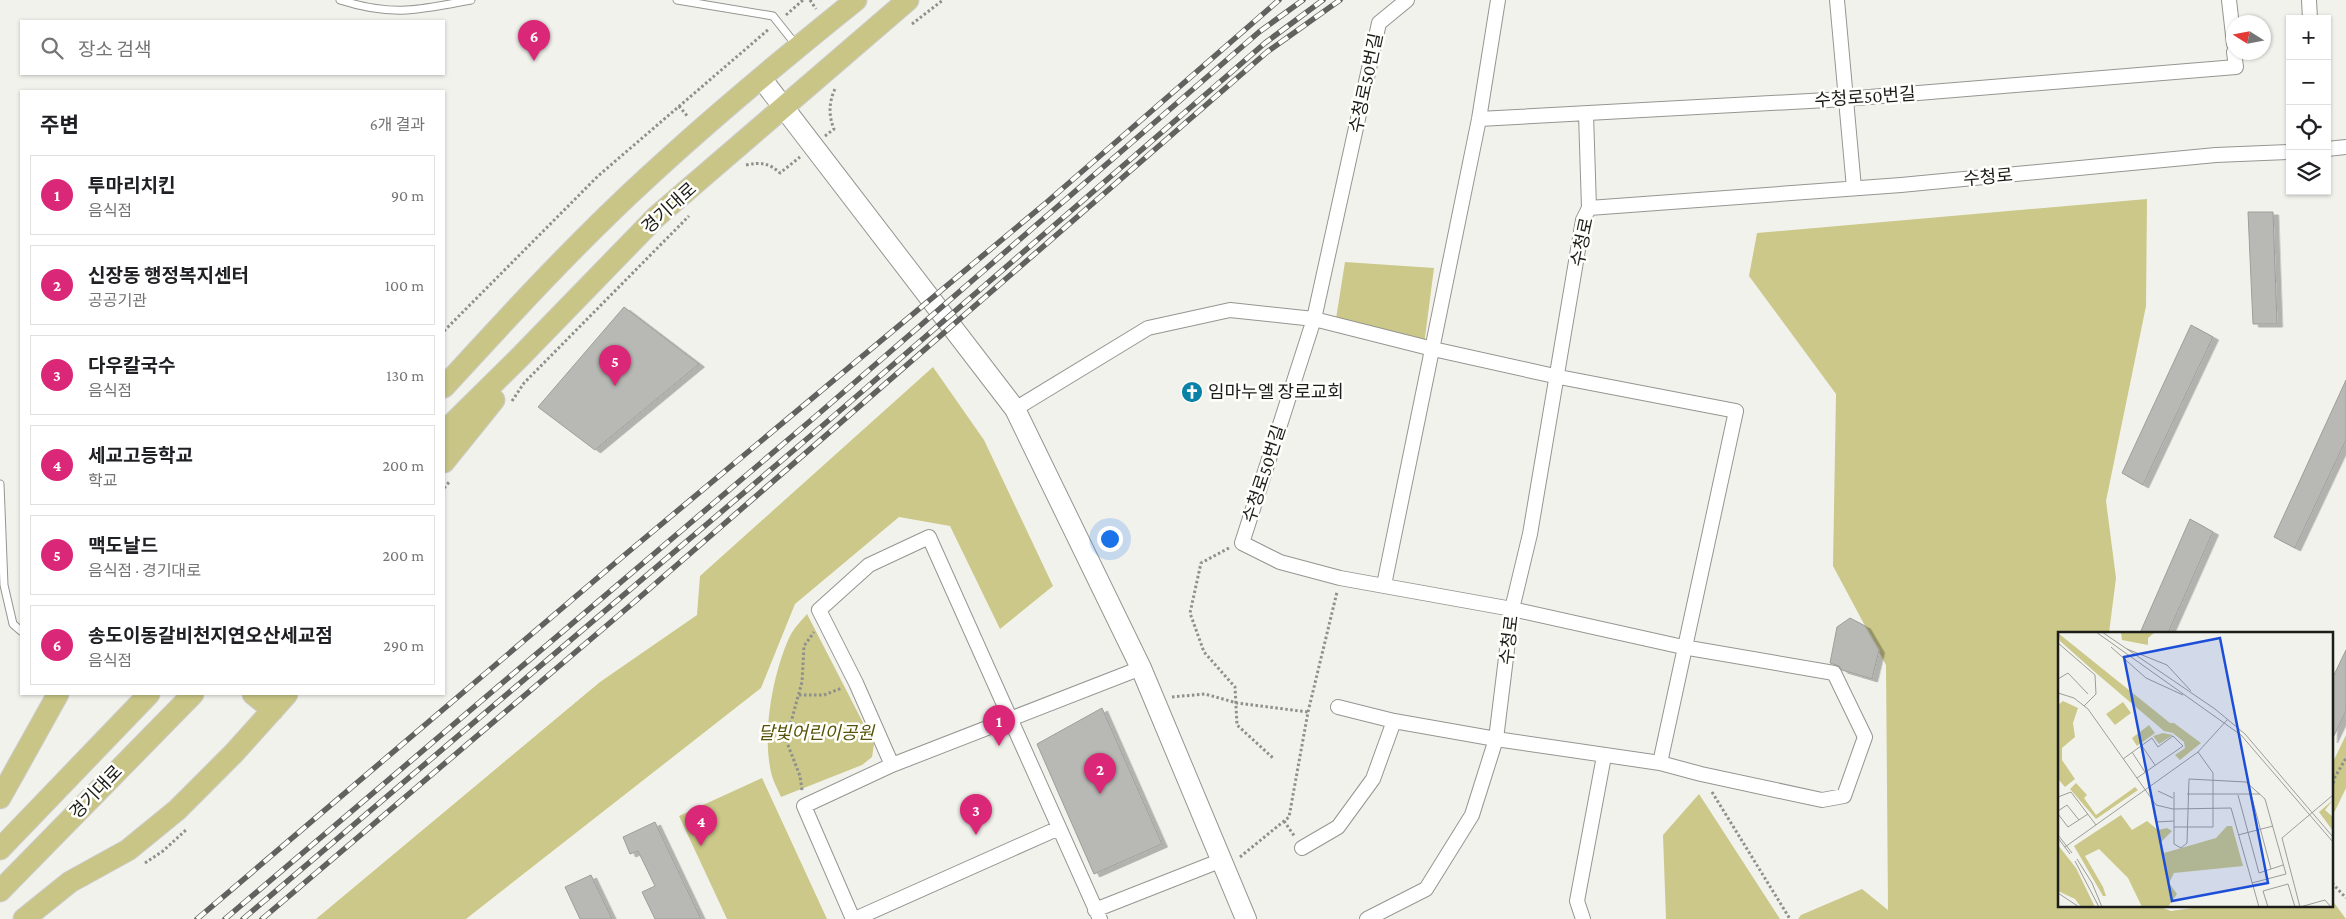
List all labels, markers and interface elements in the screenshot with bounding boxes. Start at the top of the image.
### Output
north arrow [2226,15,2271,60]
map controls [2286,15,2331,195]
button: + [2286,15,2331,60]
search box [20,20,445,75]
pin: 6 [518,20,550,61]
street label: 수청로50번길 [1346,31,1386,135]
icon: search [38,34,66,62]
text: 장소 검색 [78,39,151,60]
button: − [2286,60,2331,105]
street label: 수청로50번길 [1814,83,1916,111]
button: locate [2286,105,2331,150]
text: 주변 [40,113,79,137]
text: 6개 결과 [370,116,425,133]
button: layers [2286,150,2331,195]
street label: 수청로 [1962,165,2014,189]
text: 투마리치킨 [88,175,175,196]
street label: 경기대로 [638,178,700,238]
text: 1 [54,187,60,204]
text: 90 m [391,187,424,204]
text: 음식점 [88,202,132,219]
street label: 수청로 [1567,216,1597,268]
text: 신장동 행정복지센터 [88,265,249,286]
text: 2 [53,277,61,294]
text: 100 m [385,277,424,294]
text: 공공기관 [88,292,147,309]
pin: 5 [599,345,631,386]
text: 다우칼국수 [88,355,175,376]
text: 3 [53,367,61,384]
text: 130 m [386,367,424,384]
church icon: 임마누엘 장로교회 [1180,380,1204,404]
text: 음식점 [88,382,132,399]
place label: 임마누엘 장로교회 [1208,382,1344,402]
street label: 수청로50번길 [1239,423,1289,525]
text: 세교고등학교 [88,445,193,466]
text: 4 [53,457,61,474]
text: 200 m [382,457,424,474]
text: 학교 [88,472,117,489]
your location [1097,526,1123,552]
text: 맥도날드 [88,535,158,556]
text: 5 [53,547,61,564]
text: 200 m [382,547,424,564]
text: 음식점 · 경기대로 [88,562,201,579]
street label: 수청로 [1496,614,1522,666]
text: 송도이동갈비천지연오산세교점 [88,625,333,646]
inset map [2058,632,2334,906]
text: 6 [53,637,61,654]
text: 290 m [383,637,424,654]
text: 음식점 [88,652,132,669]
pin: 1 [983,705,1015,746]
park label: 달빛어린이공원 [758,723,875,743]
pin: 2 [1084,753,1116,794]
street label: 경기대로 [66,761,126,823]
pin: 3 [960,794,992,835]
pin: 4 [685,805,717,846]

